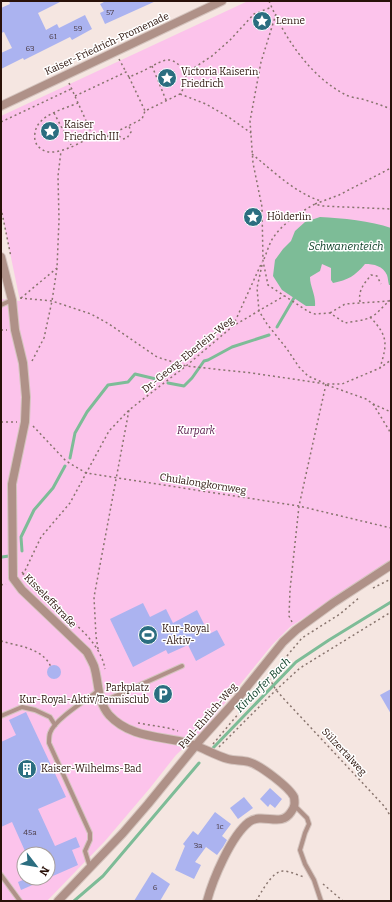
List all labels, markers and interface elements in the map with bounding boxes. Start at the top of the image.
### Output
house number: 57 [106,8,114,17]
street label: Kaiser-Friedrich-Promenade [43,10,171,78]
place icon: Lenne [251,10,273,32]
place label: Lenne [276,15,305,27]
house number: 59 [74,24,83,33]
house number: 61 [49,32,58,41]
house number: 63 [25,44,35,53]
place label: Victoria Kaiserin Friedrich [181,66,259,90]
place icon: Victoria Kaiserin Friedrich [156,67,178,89]
place label: Kaiser Friedrich III [64,119,120,143]
place icon: Kaiser Friedrich III [39,120,61,142]
place icon: Hölderlin [242,206,264,228]
place label: Hölderlin [267,211,312,223]
water label: Schwanenteich [308,240,384,253]
street label: Dr.-Georg-Eberlein-Weg [140,314,237,396]
park label: Kurpark [177,425,216,437]
street label: Chulalongkornweg [159,471,248,497]
street label: Kisseleffstraße [21,572,79,630]
place label: Kur-Royal -Aktiv- [162,623,209,647]
sports icon: Kur-Royal -Aktiv- [137,624,159,646]
water label: Kirdorfer Bach [233,655,293,715]
street label: Paul-Ehrlich-Weg [176,680,240,751]
place label: Parkplatz Kur-Royal-Aktiv/Tennisclub [19,682,149,706]
parking icon: Parkplatz Kur-Royal-Aktiv/Tennisclub [152,683,174,705]
street label: Sülzertalweg [319,726,369,778]
building icon: Kaiser-Wilhelms-Bad [16,758,38,780]
place label: Kaiser-Wilhelms-Bad [41,763,142,775]
house number: 1c [216,822,224,831]
house number: 45a [23,828,37,837]
house number: 3a [194,841,203,850]
north arrow [16,846,56,886]
text: N [36,864,52,878]
house number: 6 [153,883,158,892]

